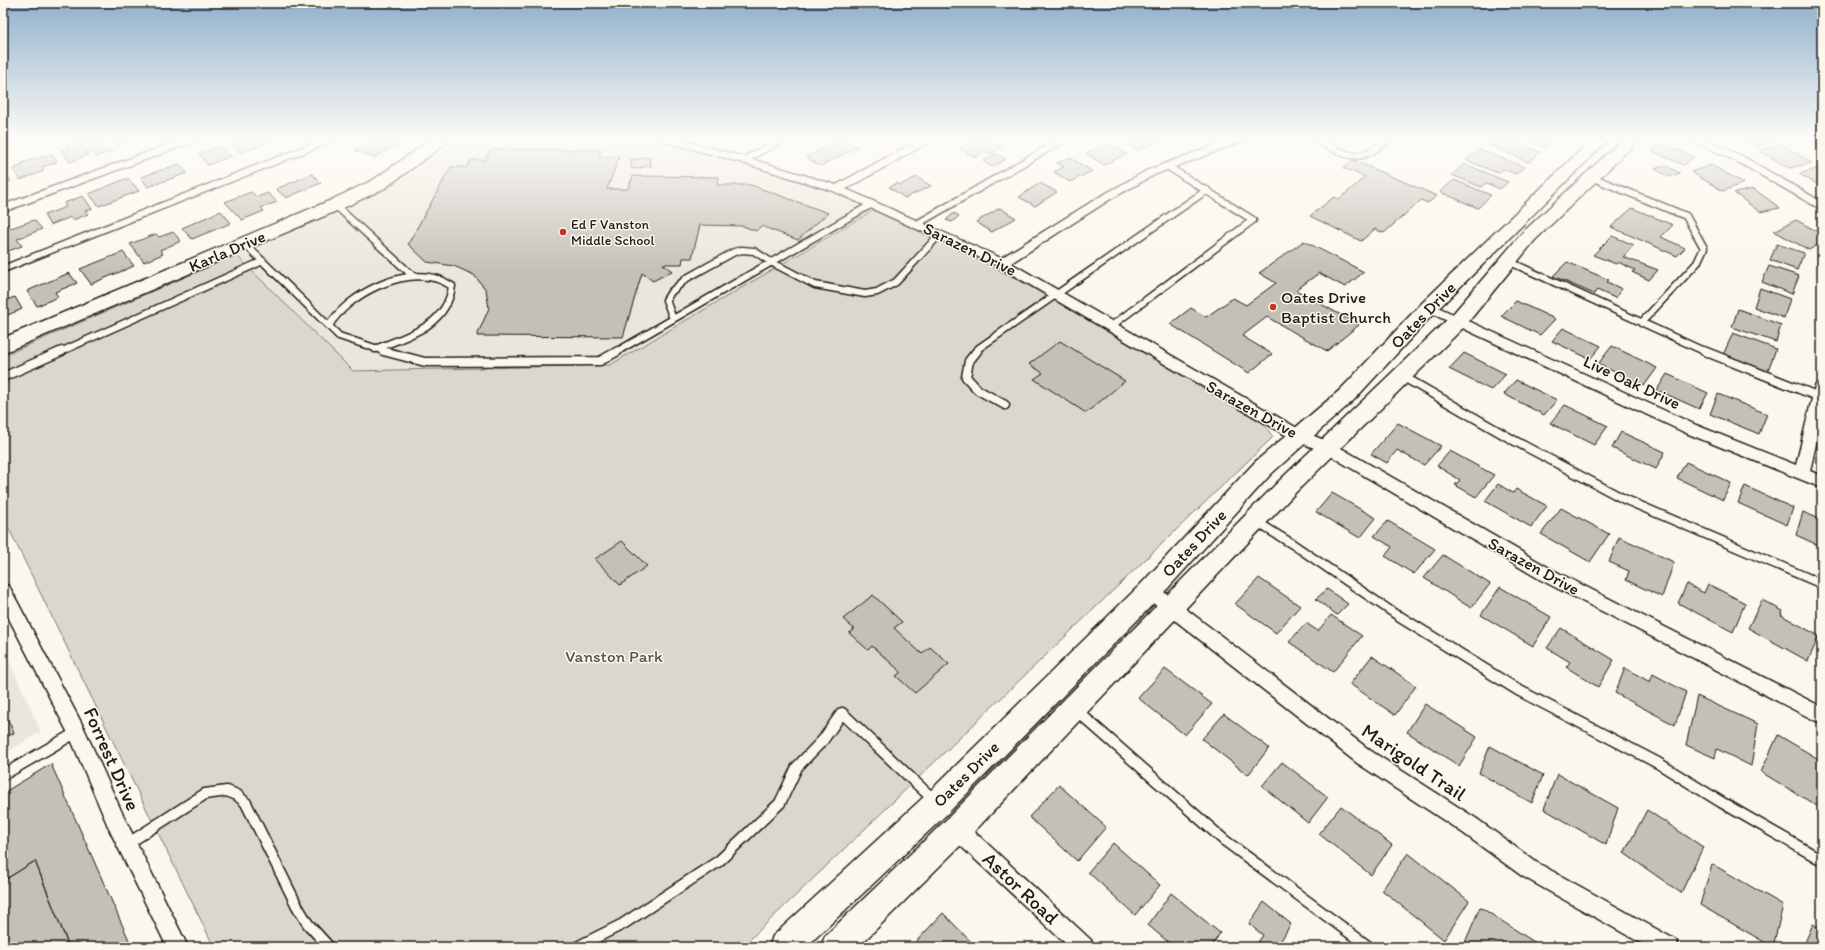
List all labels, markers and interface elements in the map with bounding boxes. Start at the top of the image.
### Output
place label: Ed F Vanston Middle School [571,216,654,249]
street label: Sarazen Drive [920,218,1020,280]
street label: Karla Drive [186,226,268,276]
marker: Ed F Vanston Middle School [558,227,568,237]
street label: Oates Drive [1386,277,1460,353]
place label: Oates Drive Baptist Church [1281,287,1391,327]
marker: Oates Drive Baptist Church [1268,302,1278,312]
street label: Live Oak Drive [1580,351,1684,413]
street label: Sarazen Drive [1203,376,1301,442]
street label: Oates Drive [1158,505,1230,581]
street label: Sarazen Drive [1485,533,1583,599]
park label: Vanston Park [565,646,663,666]
street label: Forrest Drive [79,704,145,814]
street label: Marigold Trail [1357,718,1471,806]
street label: Oates Drive [929,737,1003,811]
street label: Astor Road [978,847,1064,929]

